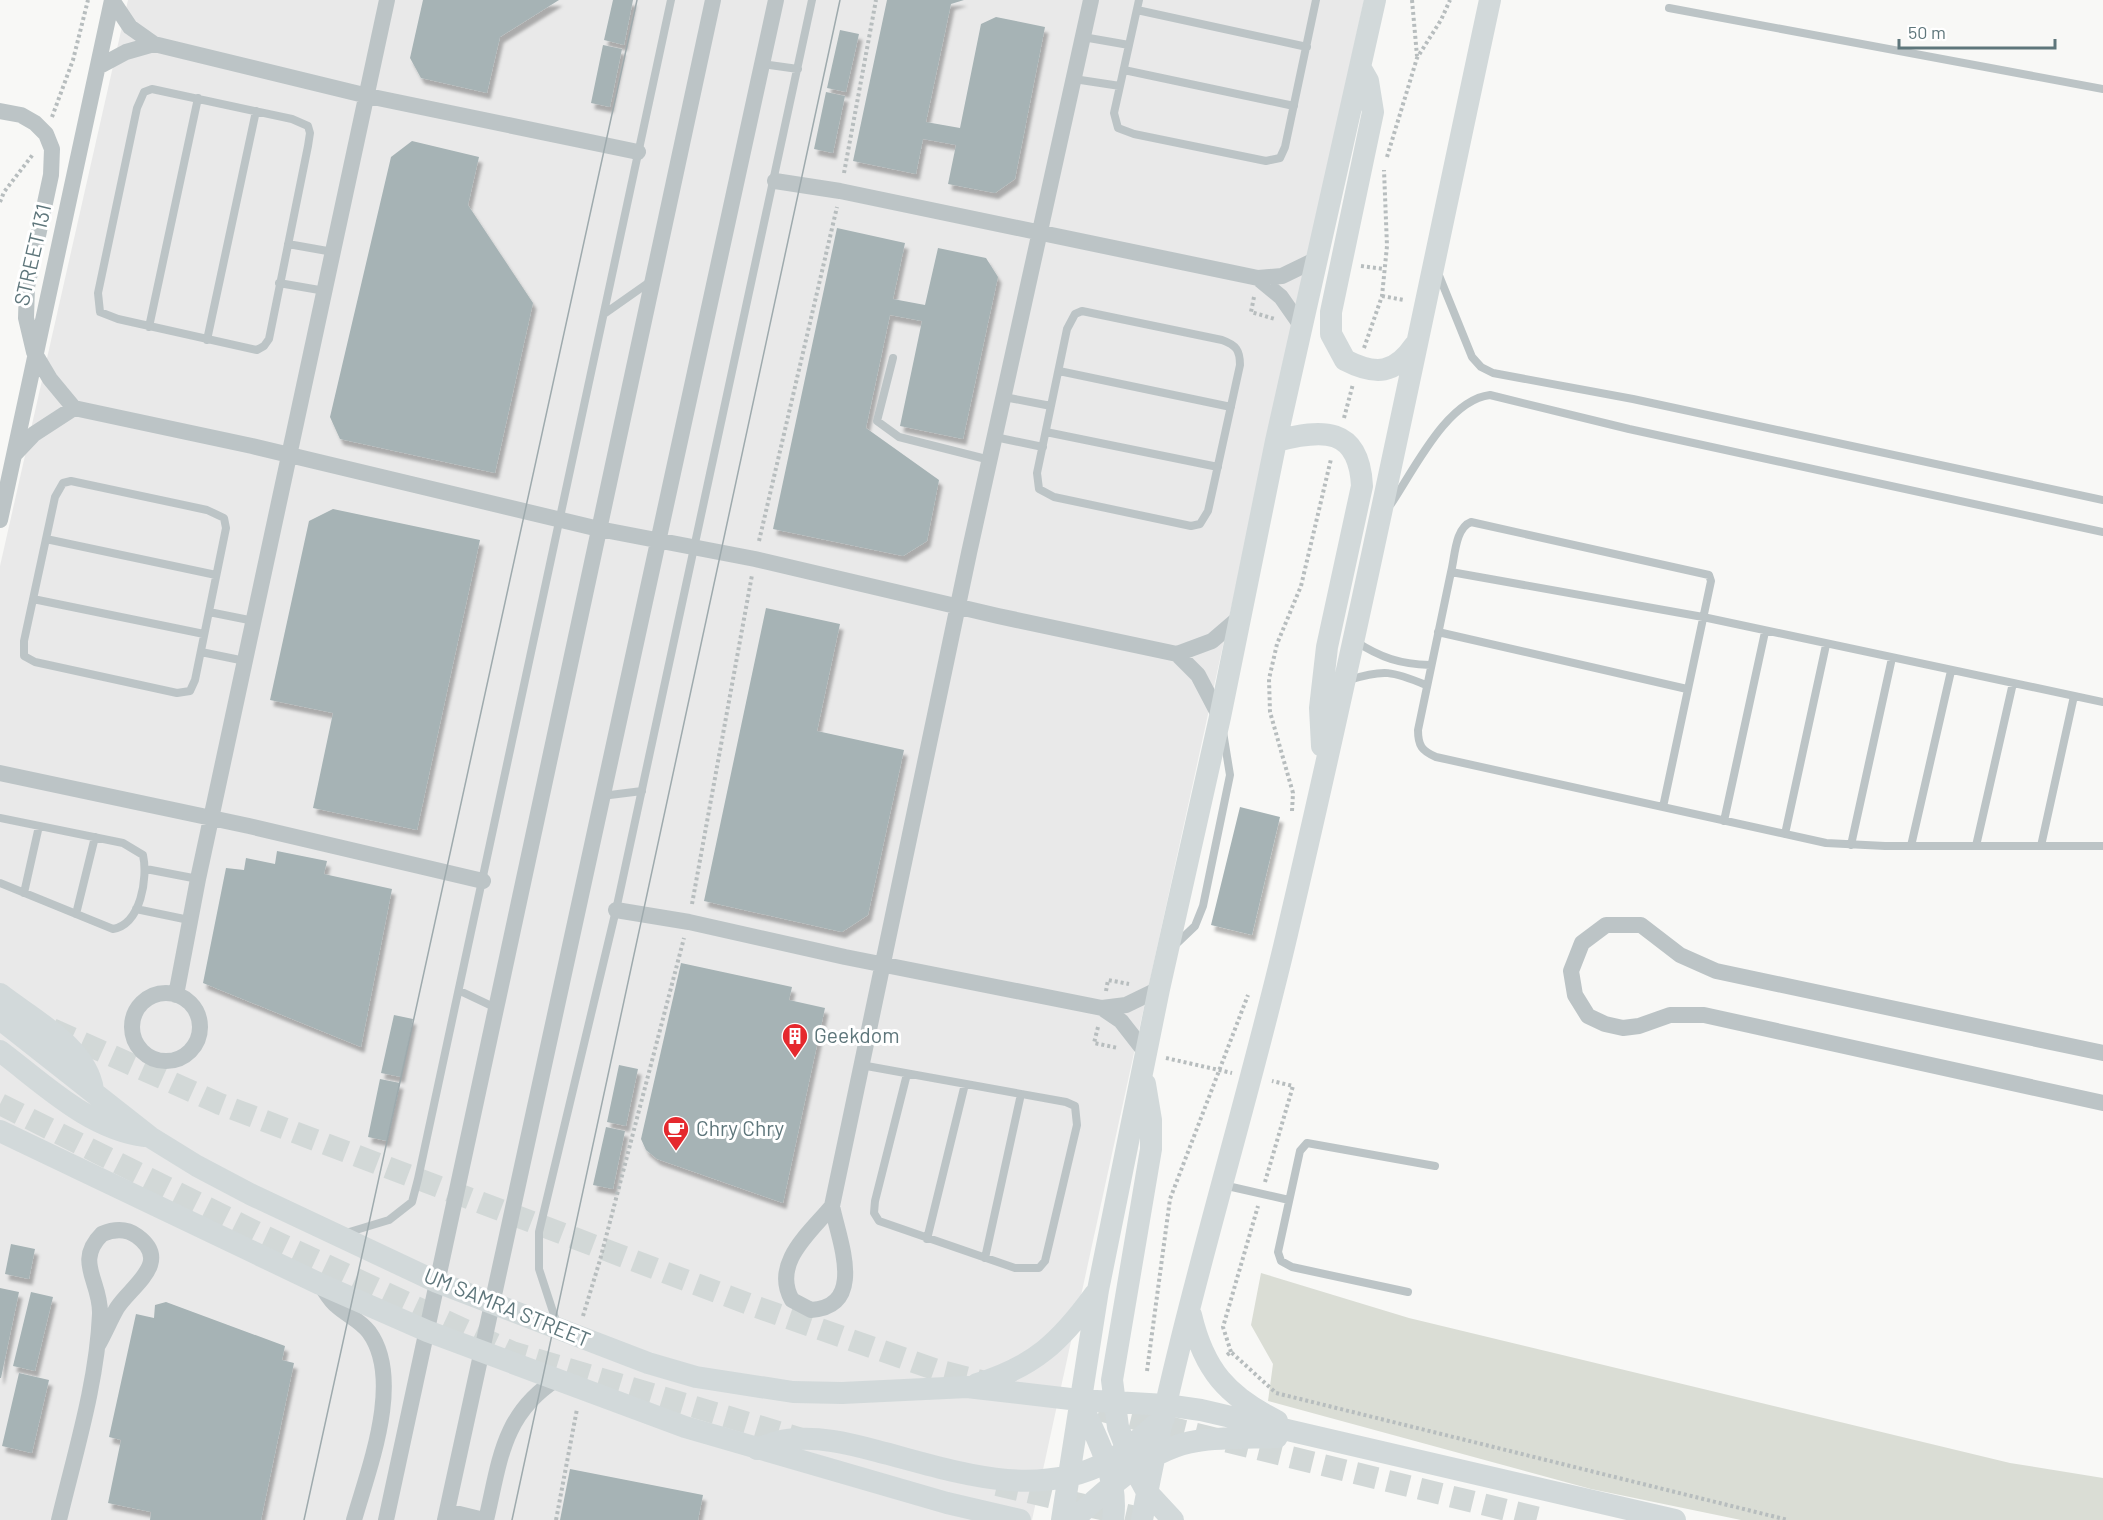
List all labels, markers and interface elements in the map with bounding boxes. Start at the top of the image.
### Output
scale bar [1899,12,2055,50]
text: 50 m [1908,21,1946,43]
street label: STREET 131 [8,201,55,308]
building icon: Geekdom [780,1021,810,1059]
place label: Geekdom [814,1022,900,1047]
cafe icon: Chry Chry [661,1114,691,1152]
place label: Chry Chry [696,1115,784,1140]
street label: UM SAMRA STREET [421,1262,595,1351]

